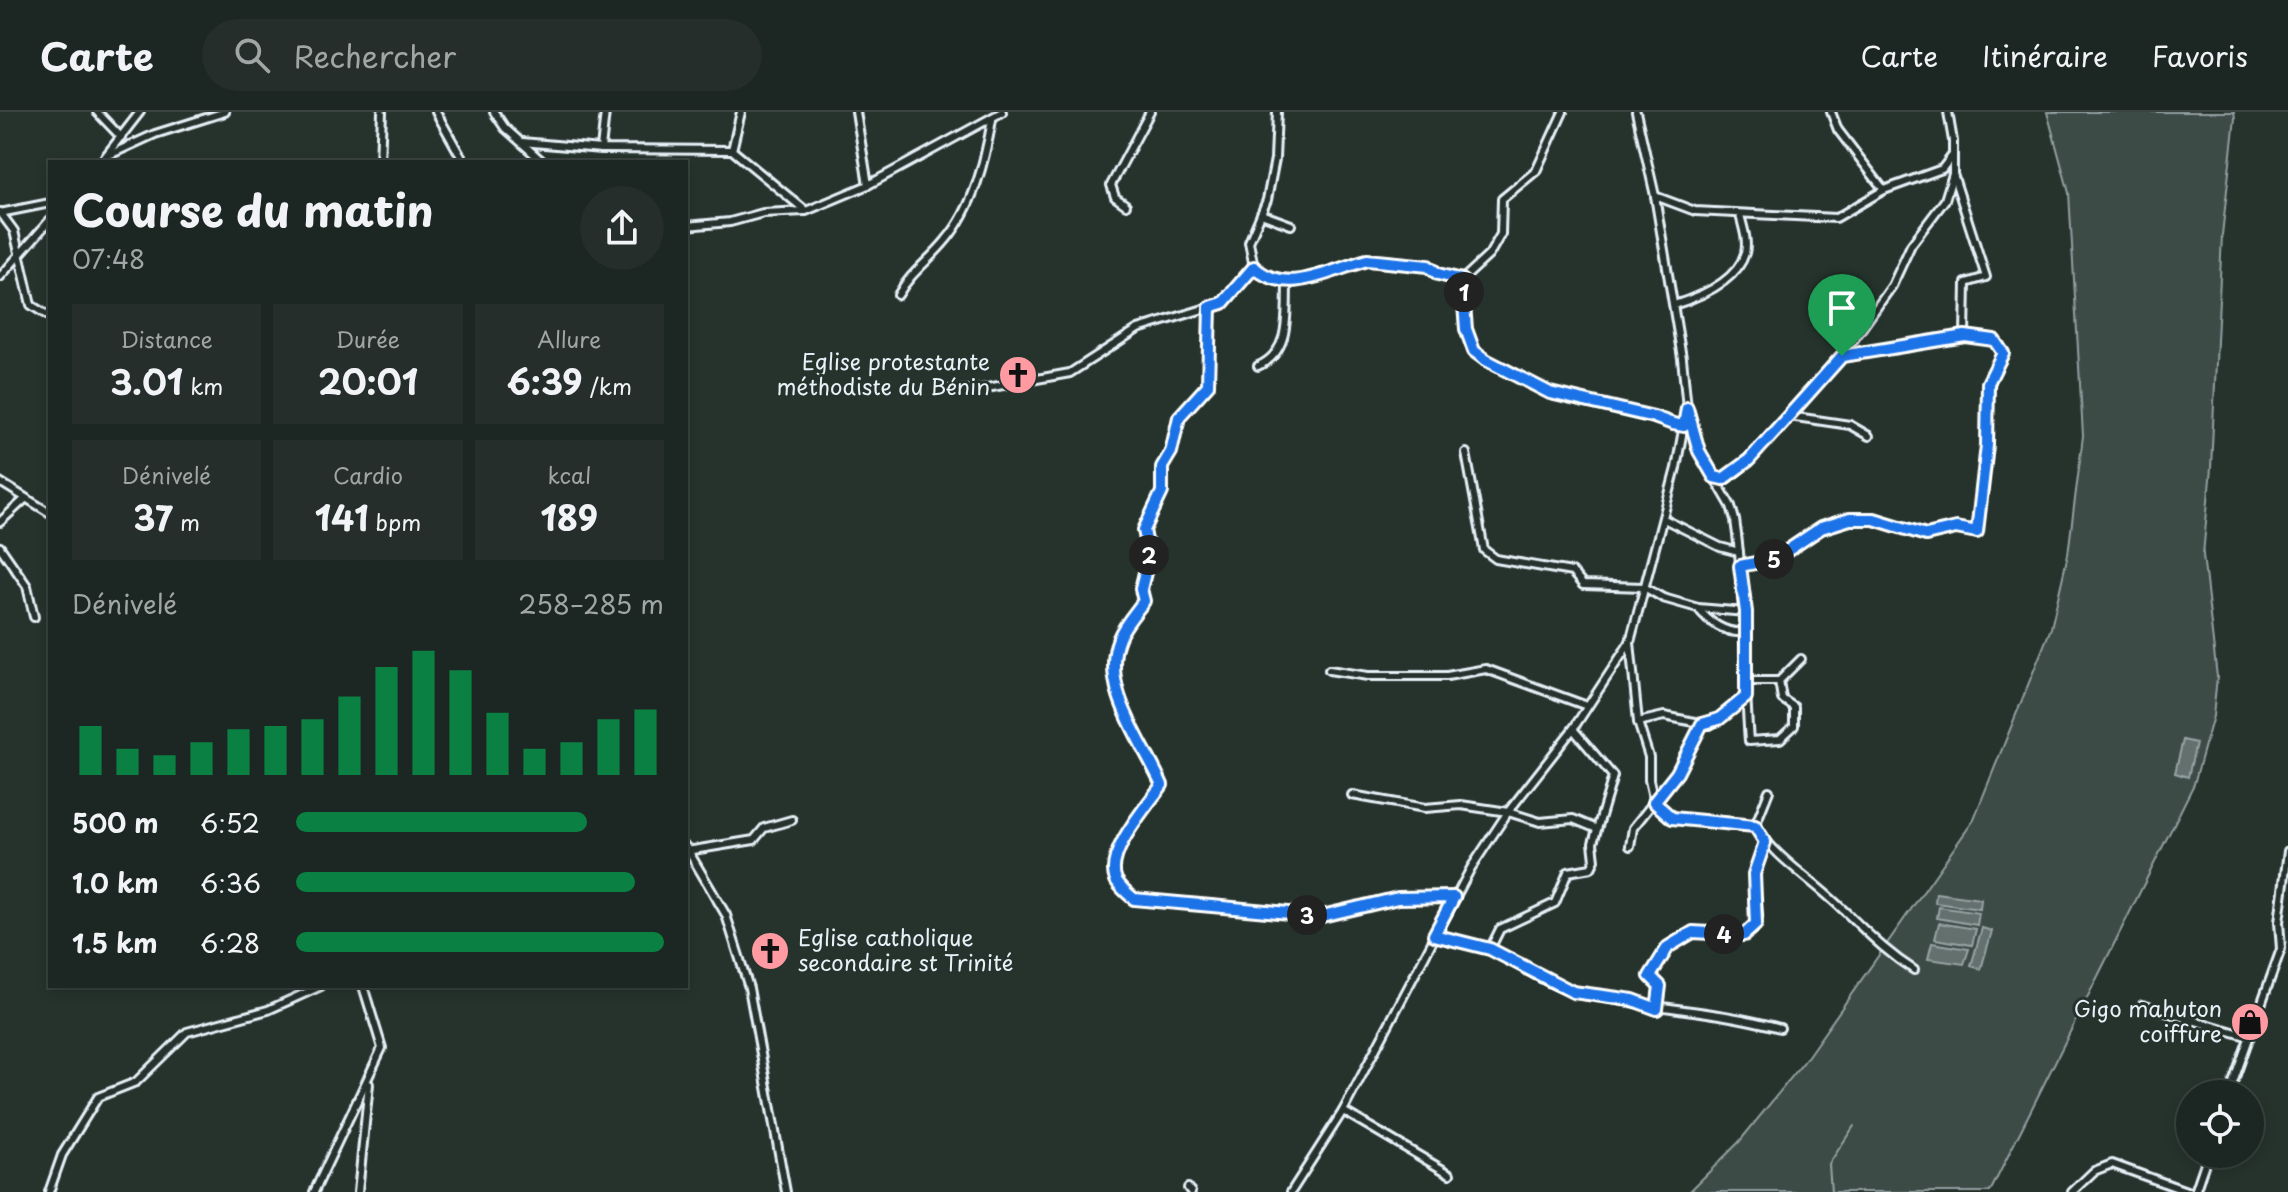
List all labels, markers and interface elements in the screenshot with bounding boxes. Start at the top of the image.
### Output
search box [202,19,762,91]
text: Carte [40,27,154,84]
icon: search [230,33,274,77]
text: Rechercher [294,33,456,78]
text: Carte [1860,34,1938,77]
text: Itinéraire [1982,34,2108,77]
text: Favoris [2152,34,2248,77]
text: Course du matin [72,176,434,242]
button: share [580,186,664,270]
text: 07:48 [72,239,145,278]
pin: 1 [1444,272,1484,312]
pin [1808,274,1876,356]
text: 1 [1459,275,1469,308]
icon: arrive [1820,286,1864,330]
text: Distance [121,322,213,355]
text: Durée [336,322,400,355]
text: Allure [537,322,601,355]
place label: Eglise protestante méthodiste du Bénin [776,344,990,402]
church icon: Eglise protestante méthodiste du Bénin [997,354,1039,396]
text: 3.01 [110,355,183,407]
text: 20:01 [318,355,418,407]
text: 6:39 [507,355,583,407]
text: km [183,369,223,402]
text: /km [583,369,632,402]
text: Dénivelé [122,458,211,491]
text: Cardio [333,458,403,491]
text: kcal [547,458,591,491]
text: 37 [133,491,173,543]
text: 141 [315,491,369,543]
text: 189 [541,491,598,543]
text: m [173,505,200,538]
text: bpm [369,505,421,538]
pin: 2 [1129,535,1169,575]
text: 2 [1141,538,1157,571]
pin: 5 [1754,539,1794,579]
text: 5 [1767,542,1781,575]
text: Dénivelé [72,584,177,623]
text: 258–285 m [518,584,664,623]
text: 500 m [72,803,158,842]
text: 6:52 [200,803,260,842]
text: 1.0 km [72,863,159,902]
text: 6:36 [200,863,261,902]
pin: 3 [1287,895,1327,935]
text: 3 [1300,898,1314,931]
pin: 4 [1704,914,1744,954]
text: 4 [1717,917,1731,950]
place label: Eglise catholique secondaire st Trinité [798,920,1013,978]
text: 1.5 km [72,923,158,962]
text: 6:28 [200,923,260,962]
church icon: Eglise catholique secondaire st Trinité [749,930,791,972]
place label: Gigo mahuton coiffure [2074,991,2222,1049]
shop icon: Gigo mahuton coiffure [2229,1001,2271,1043]
map controls [2176,1080,2264,1168]
button: locate [2176,1080,2264,1168]

